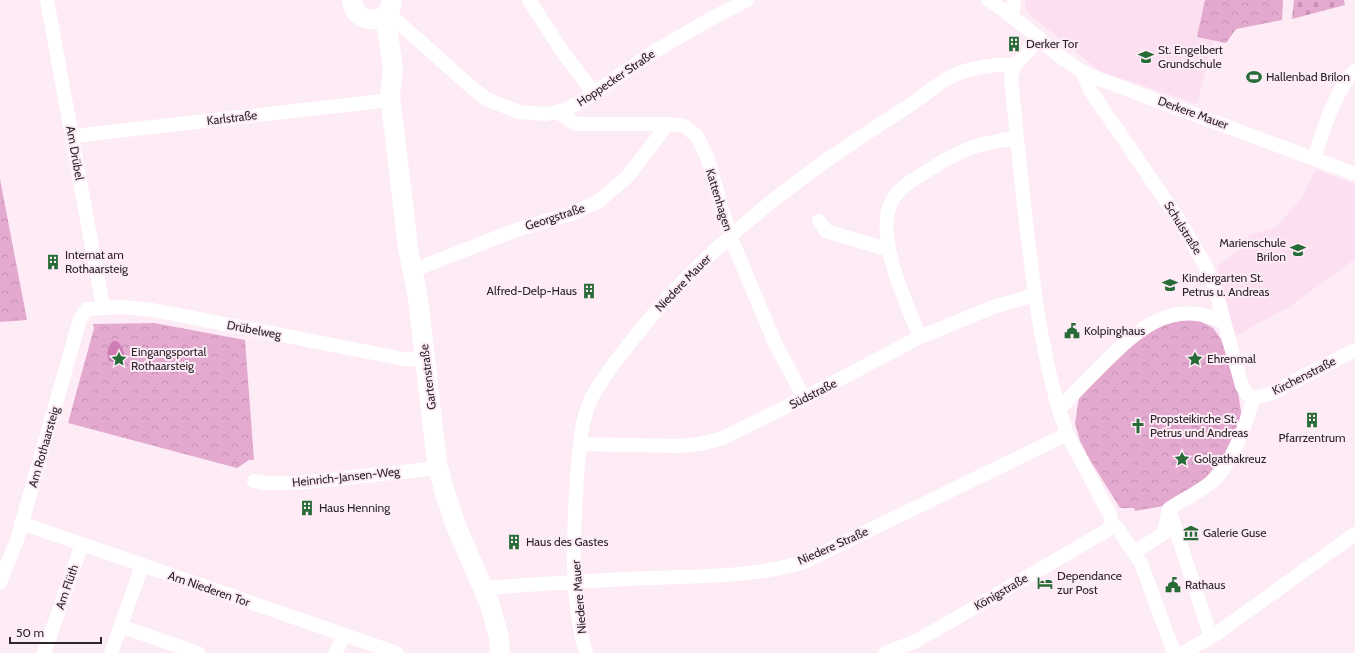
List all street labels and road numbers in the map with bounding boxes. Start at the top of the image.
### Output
street label: Hoppecker Straße [574,46,658,109]
street label: Derkere Mauer [1156,93,1231,132]
street label: Karlstraße [206,107,258,128]
street label: Am Drübel [63,125,88,181]
street label: Kattenhagen [703,167,736,233]
street label: Schulstraße [1161,198,1206,257]
street label: Georgstraße [523,200,587,233]
street label: Niedere Mauer [652,251,714,314]
street label: Drübelweg [226,317,284,342]
street label: Gartenstraße [416,343,439,411]
street label: Kirchenstraße [1269,353,1338,398]
street label: Südstraße [786,375,839,412]
street label: Am Rothaarsteig [25,404,63,489]
street label: Heinrich-Jansen-Weg [291,463,402,490]
street label: Niedere Straße [795,523,870,568]
street label: Niedere Mauer [568,559,589,635]
street label: Am Flüth [52,562,81,611]
street label: Am Niederen Tor [166,568,252,610]
street label: Königstraße [971,570,1030,613]

